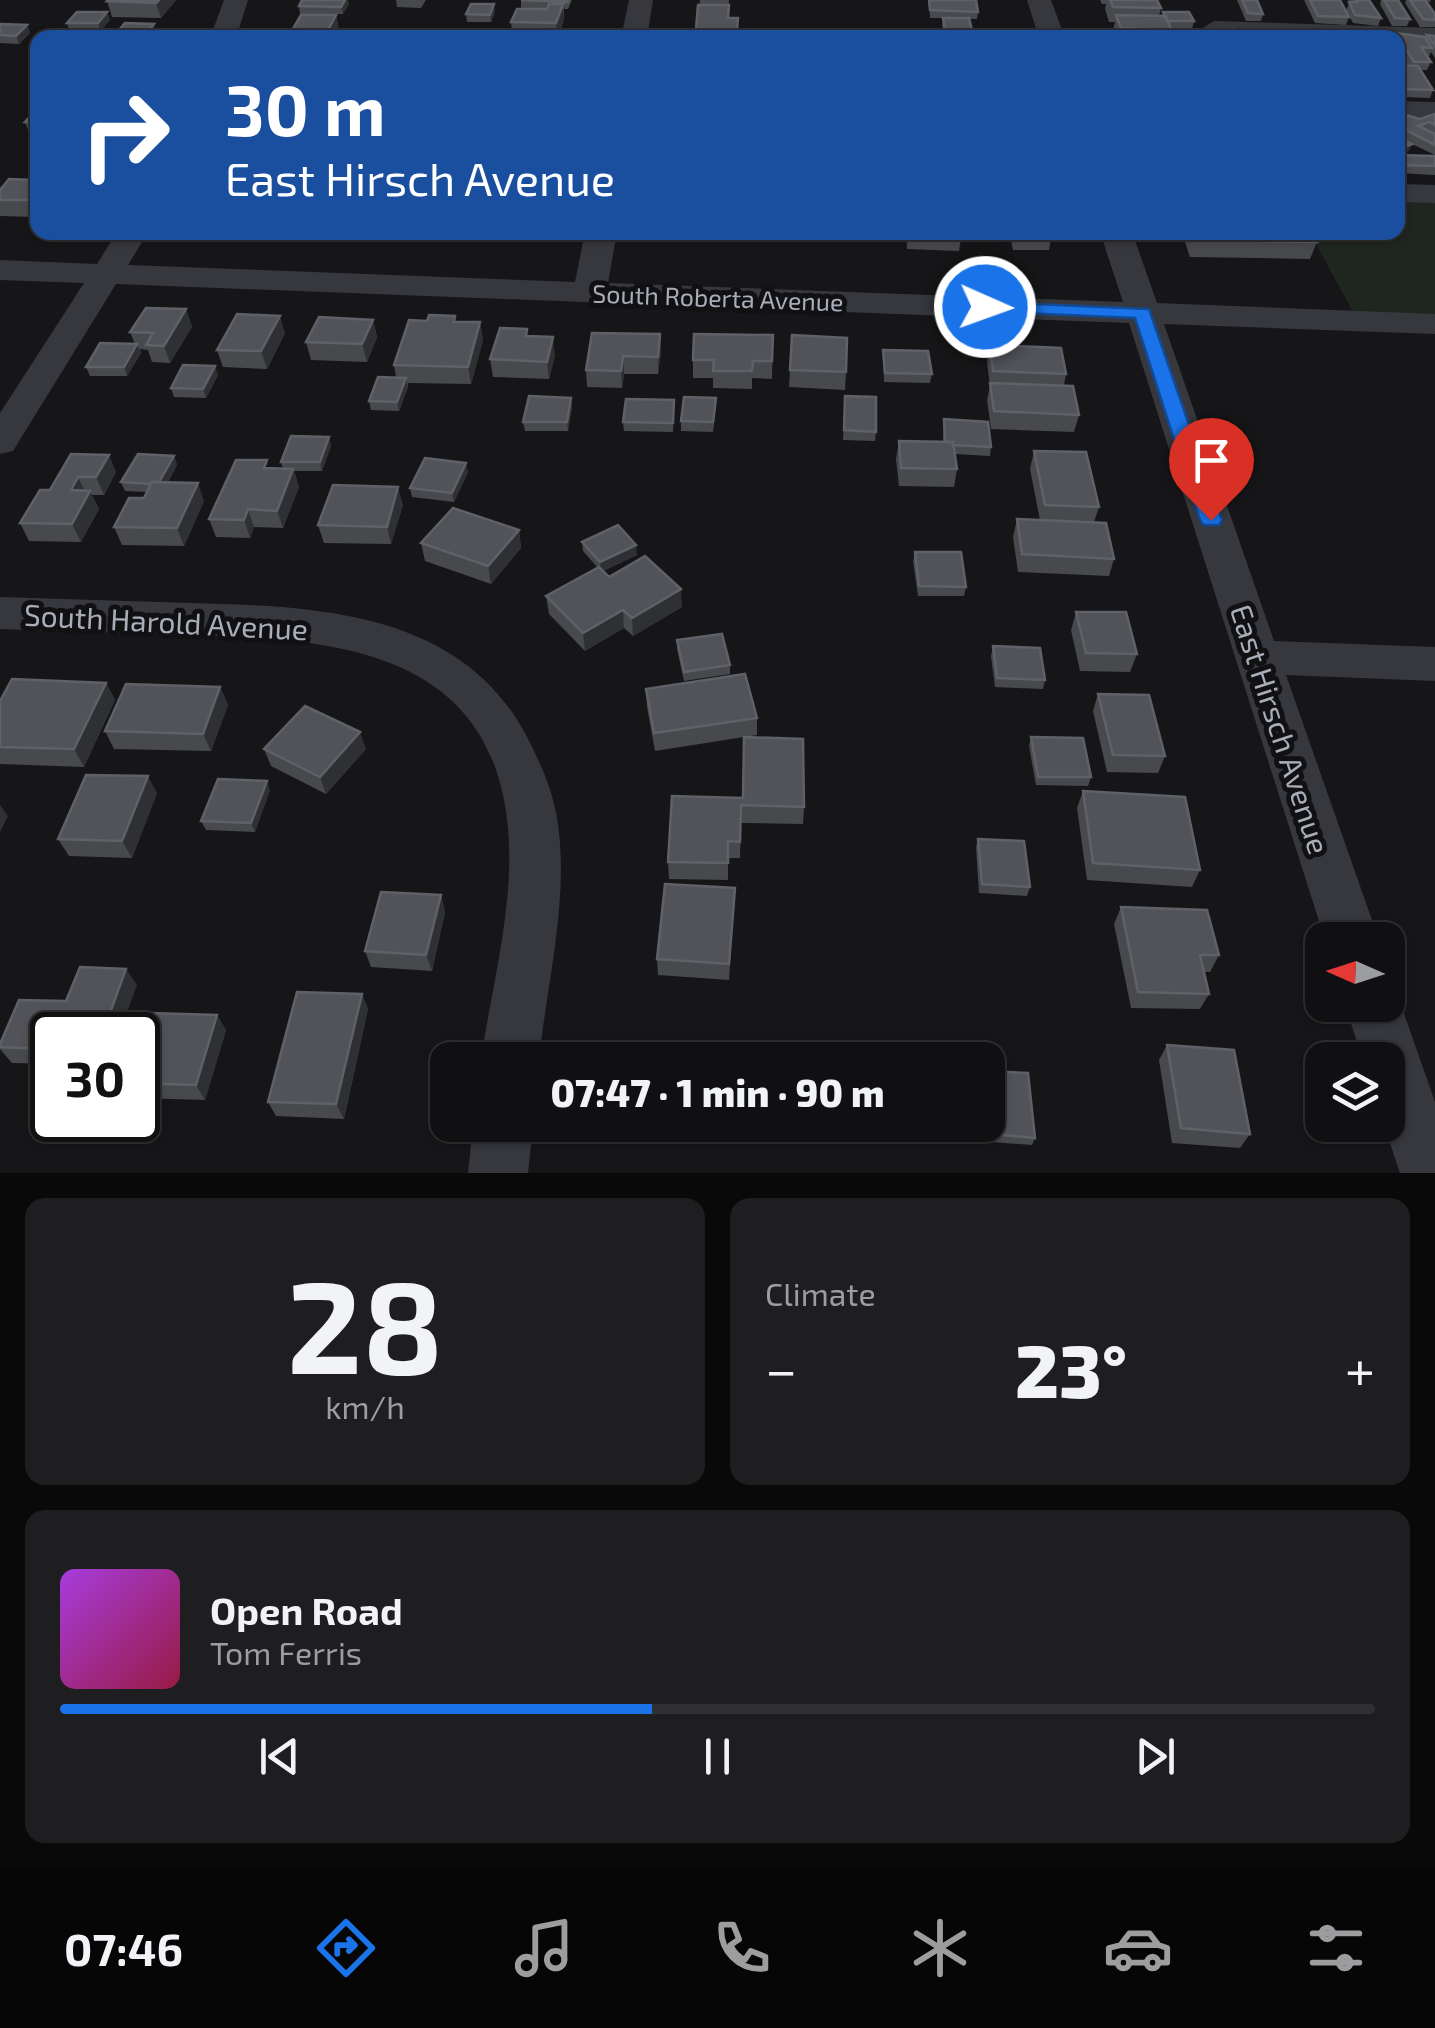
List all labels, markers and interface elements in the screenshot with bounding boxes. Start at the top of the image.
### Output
text: 30 m [225,66,386,150]
icon: right [60,70,190,200]
text: East Hirsch Avenue [225,151,615,205]
position arrow [933,255,1037,359]
street label: South Roberta Avenue [592,278,844,316]
pin [1169,418,1254,521]
icon: arrive [1184,433,1239,488]
street label: South Harold Avenue [23,596,309,646]
street label: East Hirsch Avenue [1224,600,1338,858]
north arrow [1305,922,1405,1022]
map controls [1305,922,1405,1142]
speed limit sign: 30 [30,1012,160,1142]
button: layers [1305,1042,1405,1142]
text: 07:47 · 1 min · 90 m [550,1069,885,1115]
text: 28 [287,1244,443,1400]
text: Climate [765,1274,876,1312]
text: 23° [1015,1323,1127,1413]
text: − [765,1335,797,1401]
text: + [1345,1335,1375,1401]
text: km/h [325,1387,405,1425]
text: Open Road [210,1587,403,1633]
text: Tom Ferris [210,1633,362,1671]
icon: previous [252,1729,307,1784]
icon: pause [690,1729,745,1784]
icon: next [1128,1729,1183,1784]
icon: directions [311,1913,381,1983]
icon: music [509,1913,579,1983]
icon: phone [707,1913,777,1983]
icon: climate [905,1913,975,1983]
icon: car [1103,1913,1173,1983]
icon: filters [1301,1913,1371,1983]
text: 07:46 [64,1921,183,1975]

